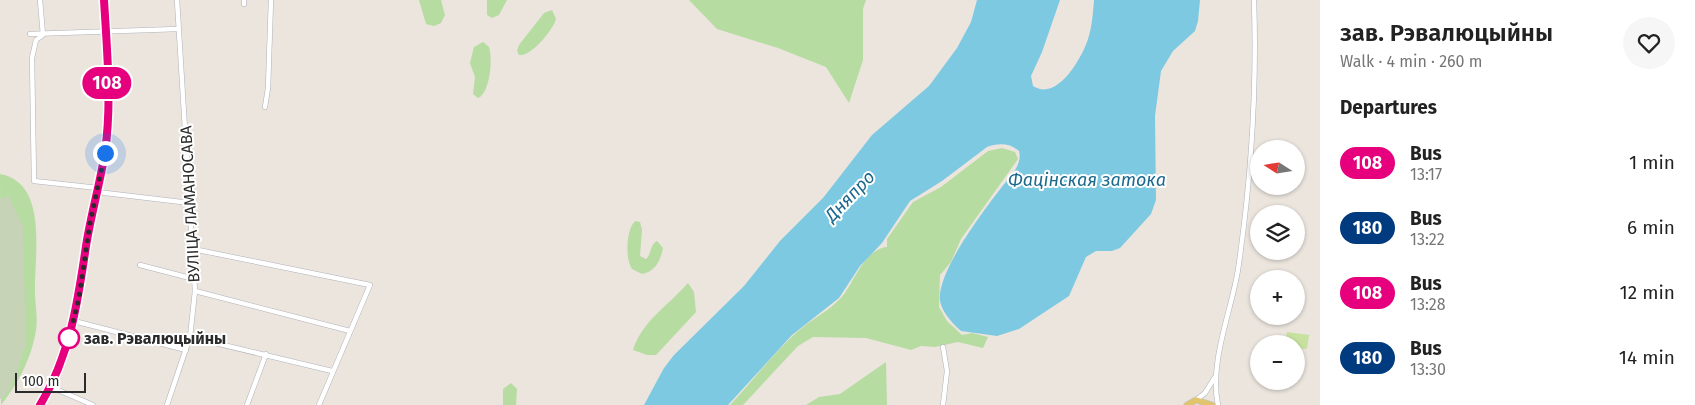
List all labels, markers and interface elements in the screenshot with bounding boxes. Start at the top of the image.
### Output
button: heart [1623,17,1675,69]
text: зав. Рэвалюцыйны [1340,19,1553,47]
text: Walk · 4 min · 260 m [1340,52,1482,71]
line badge: 108 [78,67,136,99]
text: 108 [92,72,122,94]
text: Departures [1340,96,1437,119]
street label: ВУЛІЦА ЛАМАНОСАВА [176,124,204,283]
north arrow [1250,140,1305,195]
map controls [1250,140,1305,390]
your location [93,141,118,166]
text: Bus [1410,142,1442,165]
text: 1 min [1629,151,1675,174]
text: 108 [1353,152,1382,174]
text: 13:17 [1410,165,1442,184]
water label: Дняпро [819,166,880,228]
water label: Фацінская затока [1008,169,1166,191]
button: layers [1250,205,1305,260]
text: Bus [1410,207,1442,230]
text: 6 min [1627,216,1675,239]
text: 180 [1353,217,1382,239]
text: 13:22 [1410,230,1445,249]
button: + [1250,270,1305,325]
text: Bus [1410,272,1442,295]
text: 12 min [1620,281,1675,304]
text: 108 [1353,282,1382,304]
text: 13:28 [1410,295,1446,314]
marker: зав. Рэвалюцыйны [58,327,80,349]
place label: зав. Рэвалюцыйны [84,329,226,348]
button: − [1250,335,1305,390]
text: Bus [1410,337,1442,360]
text: 14 min [1619,346,1675,369]
text: 180 [1353,347,1382,369]
text: 13:30 [1410,360,1446,379]
scale bar [15,370,86,393]
text: 100 m [22,373,59,390]

